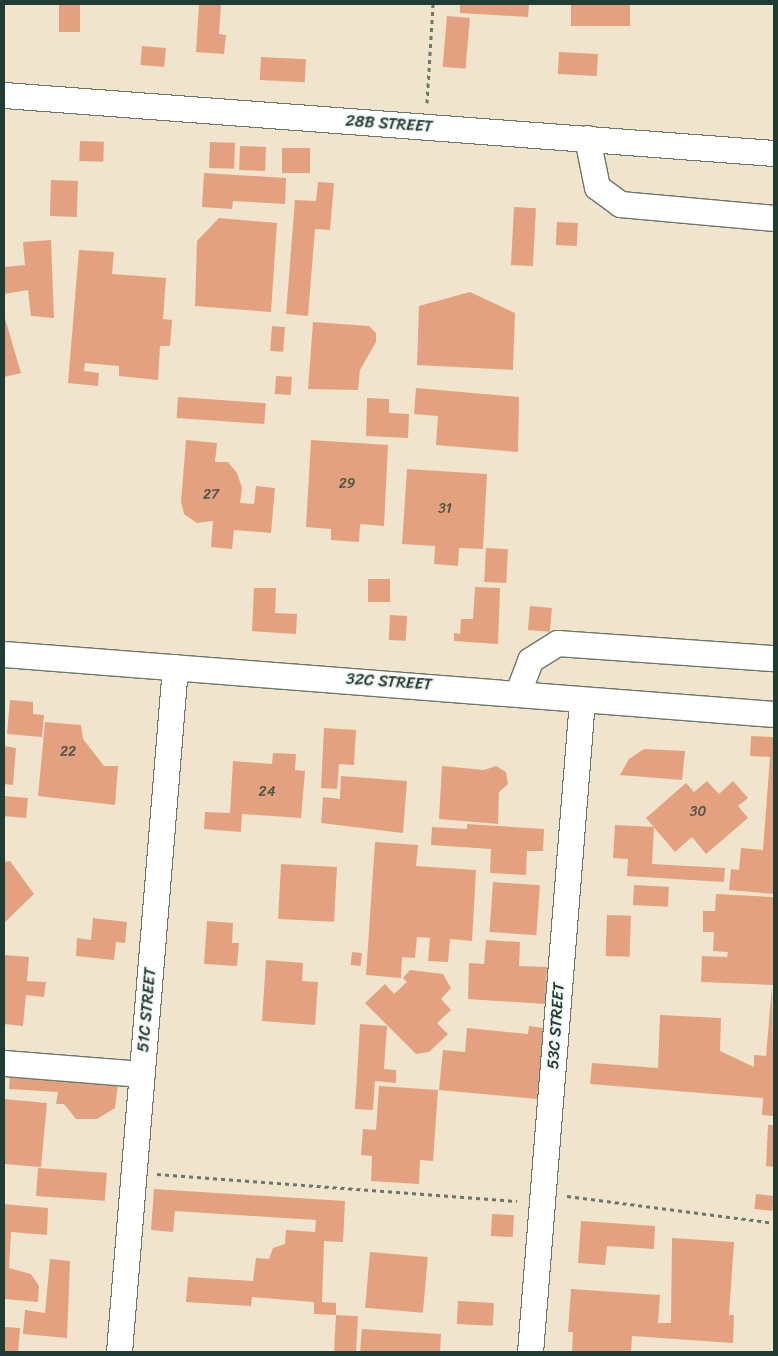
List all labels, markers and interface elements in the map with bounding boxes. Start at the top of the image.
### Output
street label: 28B STREET [345,111,433,137]
house number: 29 [339,476,355,492]
house number: 27 [203,487,219,503]
house number: 31 [438,501,452,517]
street label: 32C STREET [345,669,433,695]
house number: 22 [60,744,76,760]
house number: 24 [259,784,275,800]
house number: 30 [690,804,706,820]
street label: 51C STREET [134,967,160,1053]
street label: 53C STREET [543,982,569,1070]

